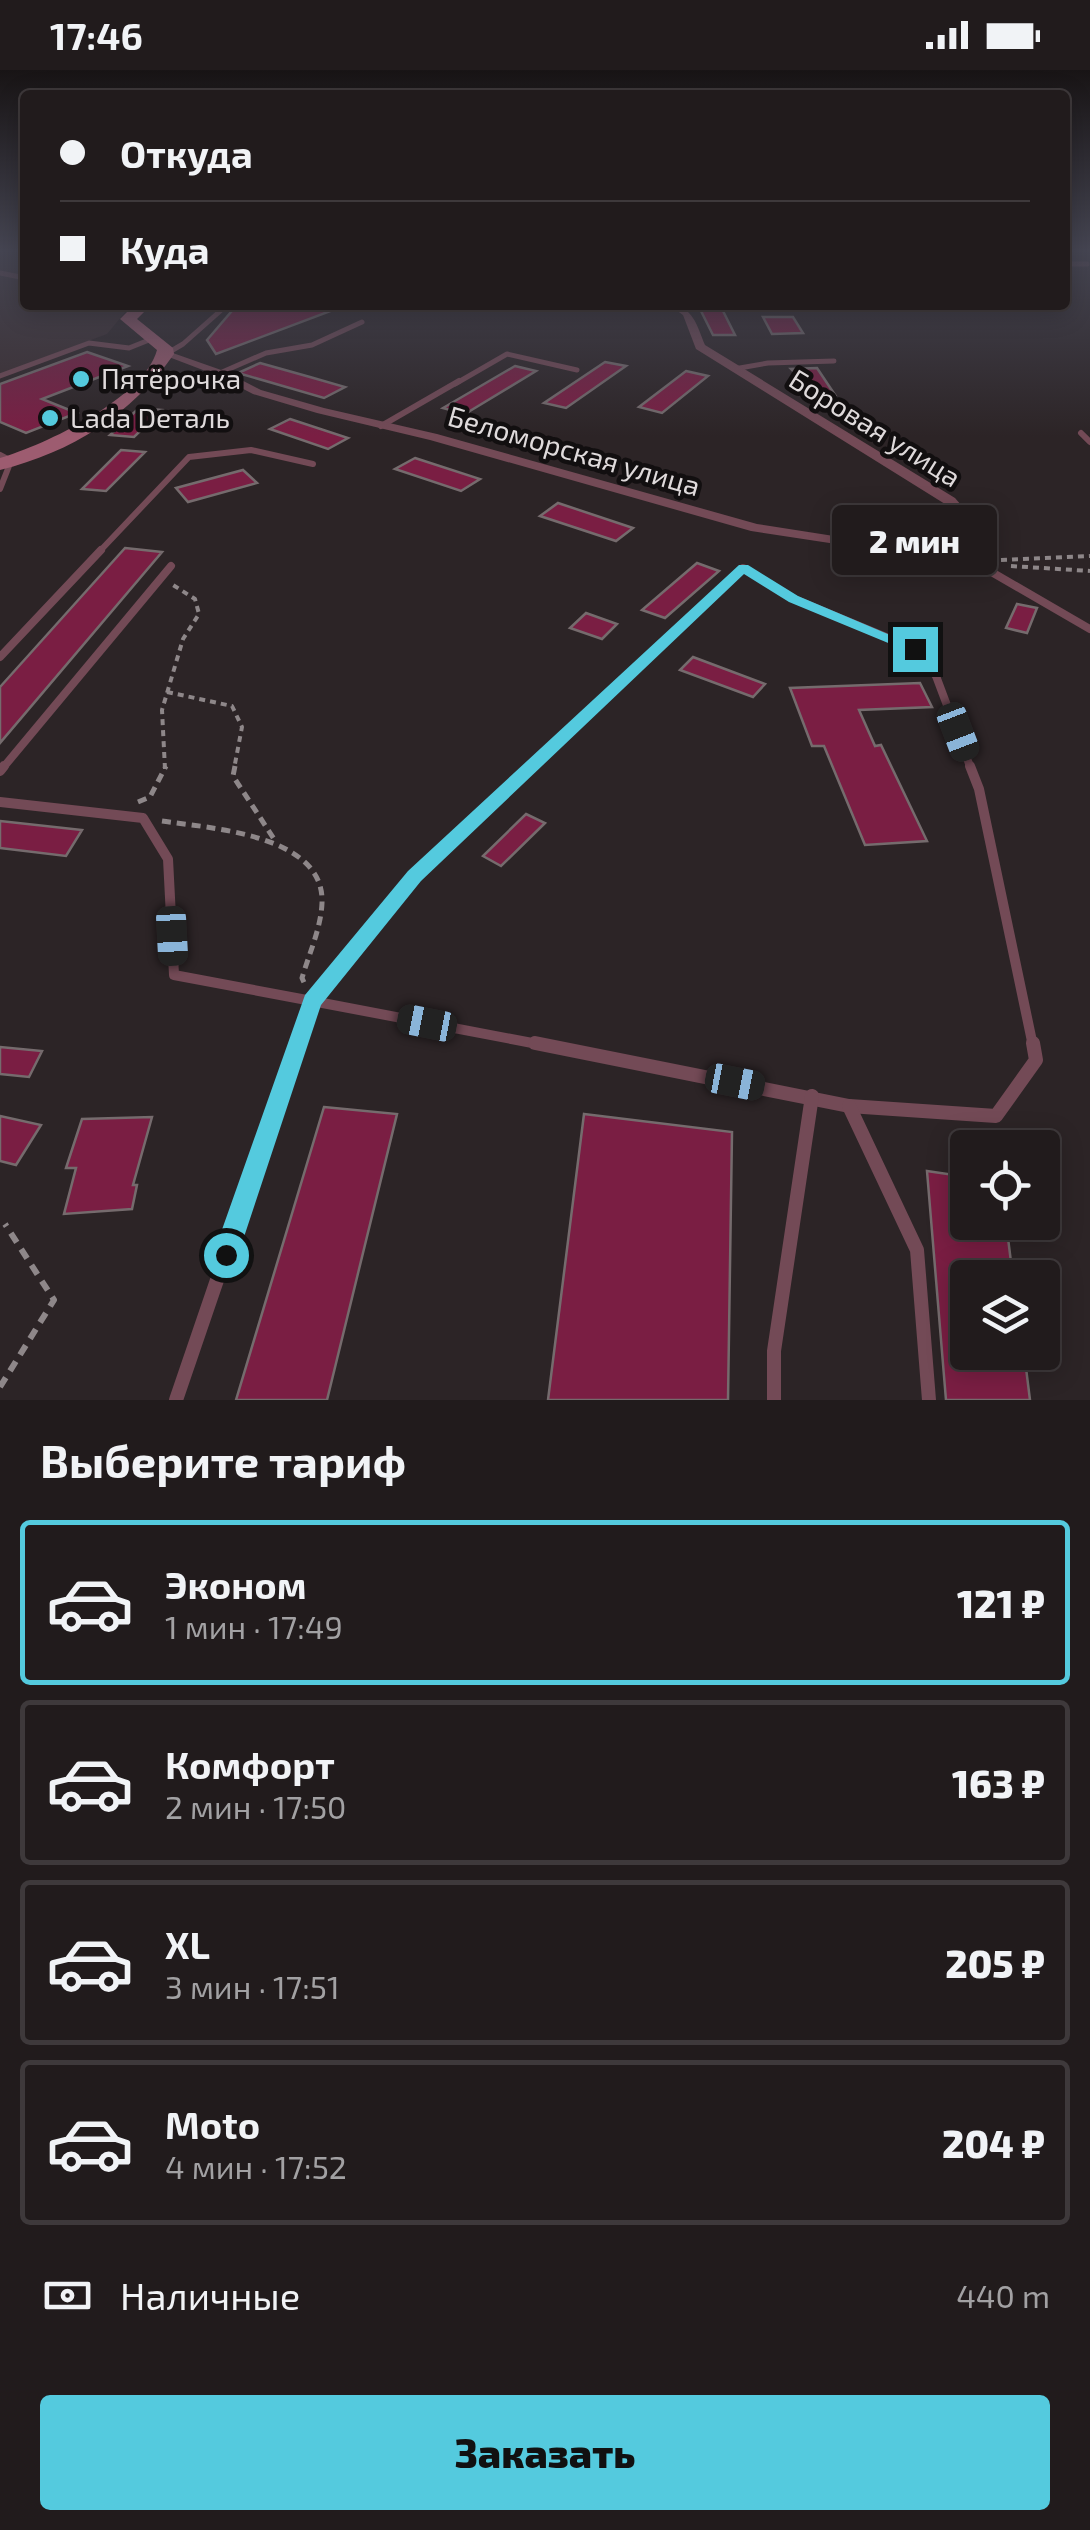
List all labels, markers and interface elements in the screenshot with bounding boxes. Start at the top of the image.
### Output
text: 17:46 [50,12,143,58]
text: Откуда [120,130,253,176]
text: Куда [120,226,209,272]
place label: Пятёрочка [101,361,241,395]
street label: Боровая улица [784,361,968,493]
marker: Пятёрочка [70,368,92,390]
street label: Беломорская улица [444,398,704,502]
place label: Lada Dеталь [70,400,230,434]
marker: Lada Dеталь [39,407,61,429]
callout: 2 мин [832,504,998,574]
text: 2 мин [869,521,960,559]
route end [893,627,938,672]
car [933,699,983,765]
car [155,905,189,967]
car [395,1003,459,1043]
car [703,1062,767,1102]
map controls [950,1130,1060,1370]
button: locate [950,1130,1060,1240]
route start [204,1233,249,1278]
button: layers [950,1260,1060,1370]
text: Выберите тариф [40,1433,406,1487]
icon: car [45,1558,135,1648]
text: Эконом [165,1561,307,1607]
text: 121 ₽ [957,1580,1045,1626]
text: 1 мин · 17:49 [165,1607,343,1645]
icon: car [45,1738,135,1828]
text: Комфорт [165,1741,335,1787]
text: 163 ₽ [952,1760,1045,1806]
text: 2 мин · 17:50 [165,1787,346,1825]
icon: car [45,1918,135,2008]
text: XL [165,1921,210,1967]
text: 205 ₽ [945,1940,1045,1986]
text: 3 мин · 17:51 [165,1967,340,2005]
icon: car [45,2098,135,2188]
text: Moto [165,2101,260,2147]
text: 204 ₽ [942,2120,1045,2166]
text: 4 мин · 17:52 [165,2147,347,2185]
icon: cash [40,2268,95,2323]
text: Наличные [120,2272,300,2318]
text: 440 m [956,2276,1050,2314]
button: Заказать [40,2395,1050,2510]

